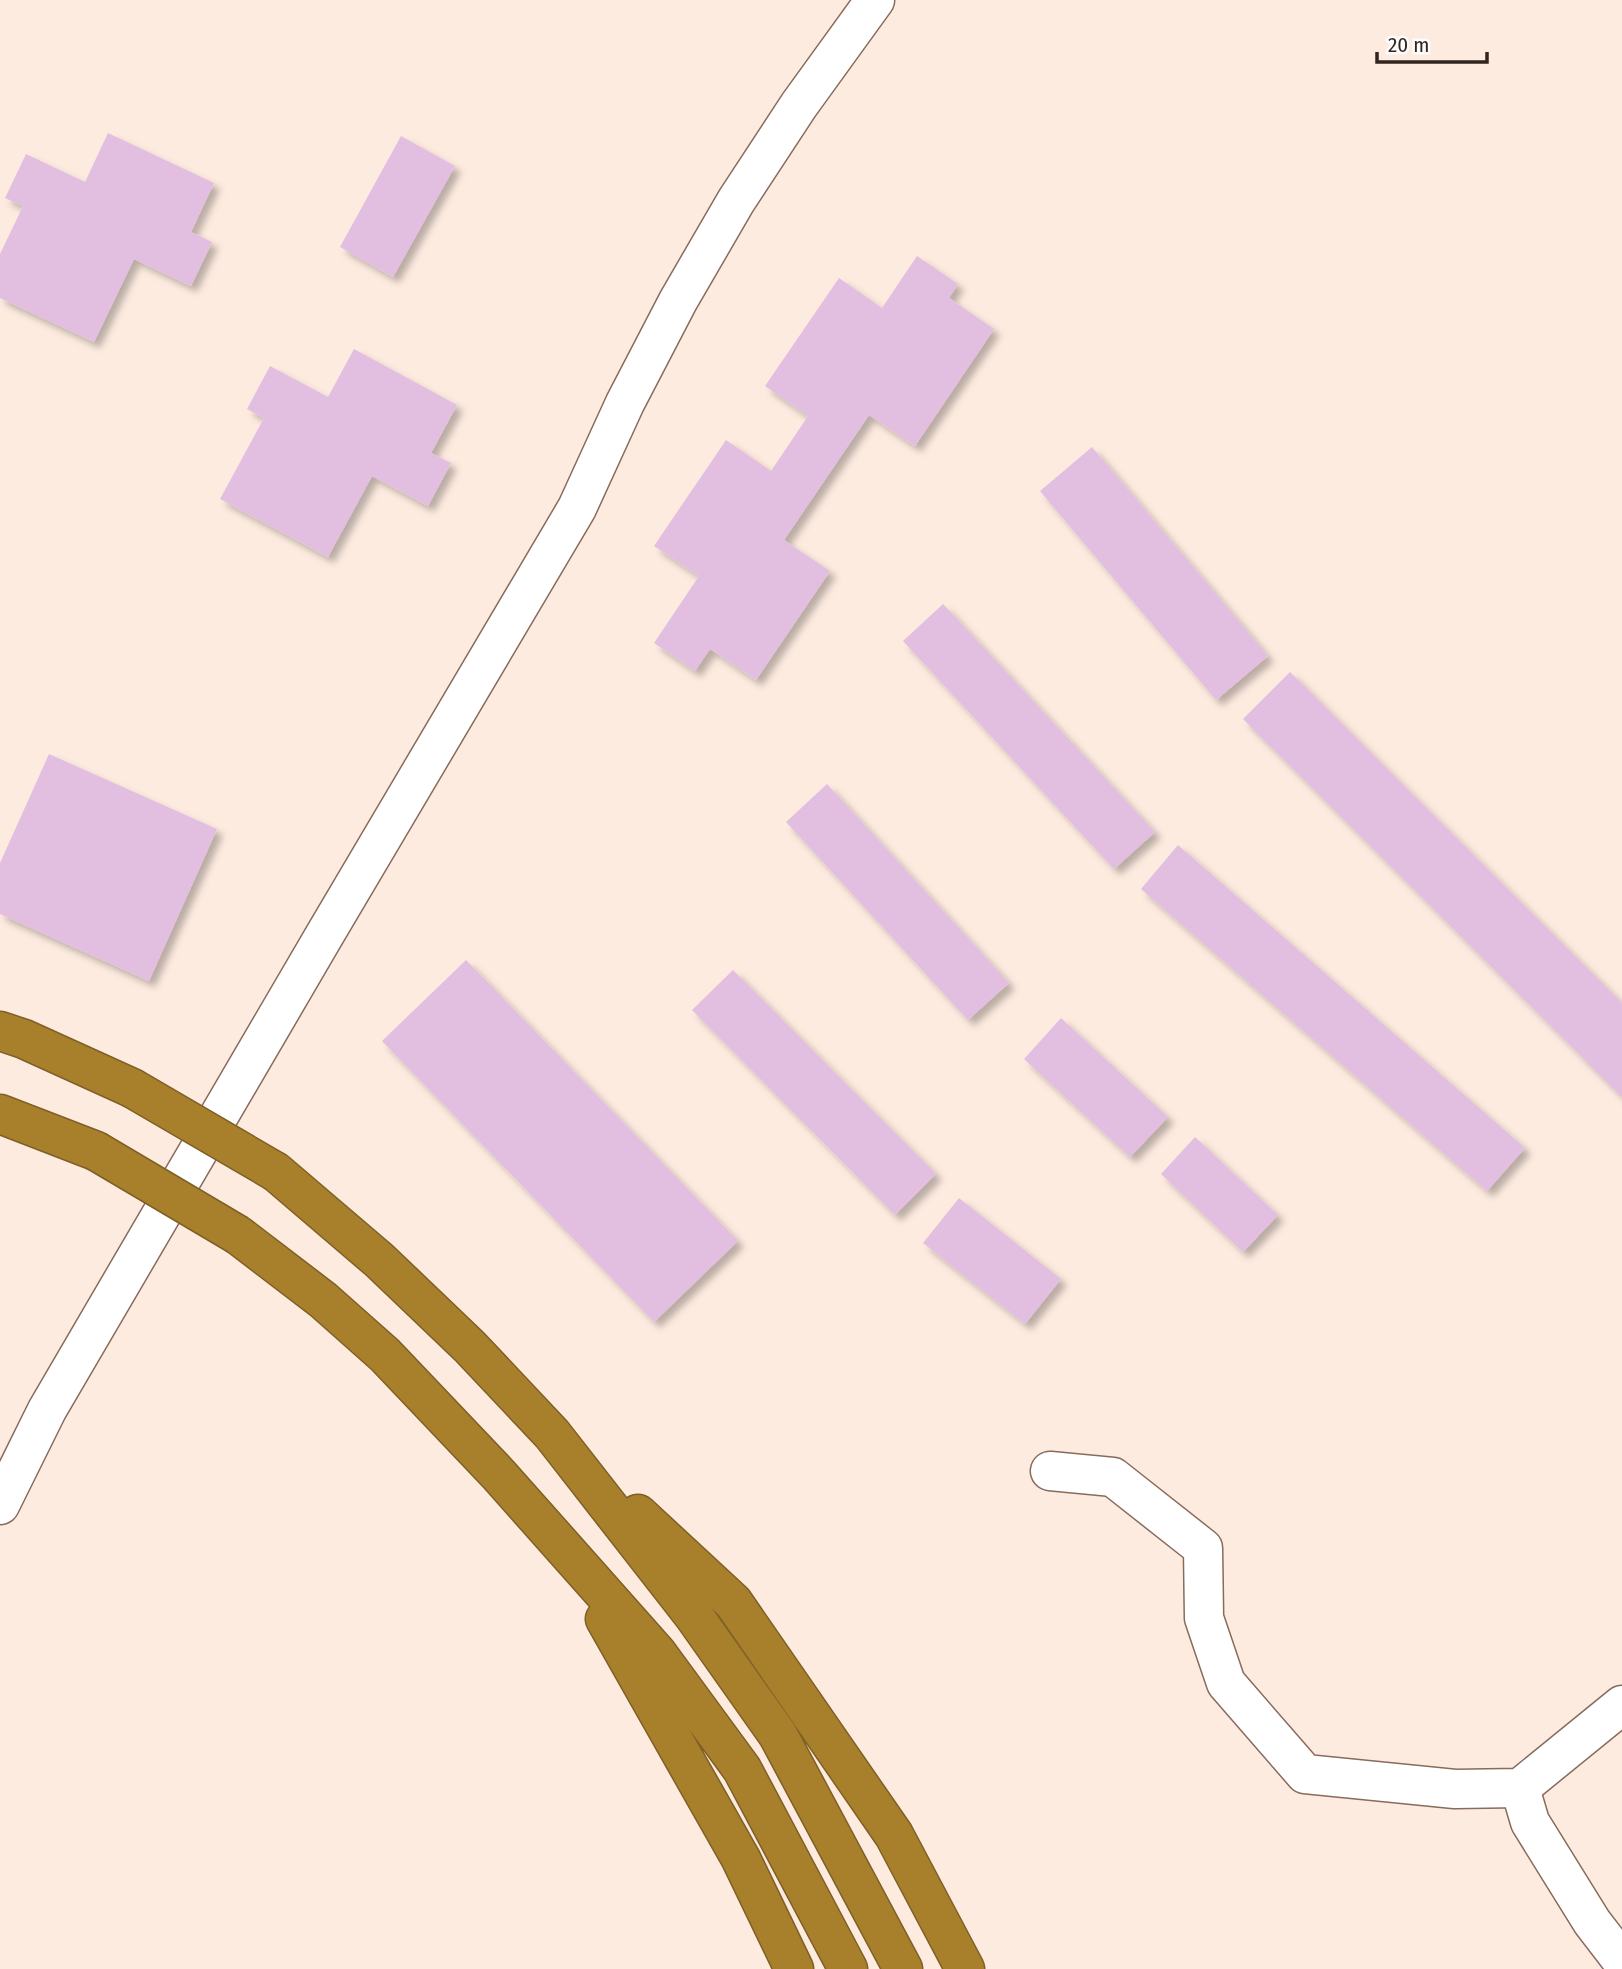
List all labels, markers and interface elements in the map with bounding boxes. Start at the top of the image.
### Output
scale bar [1377,21,1487,65]
text: 20 m [1388,32,1429,58]

